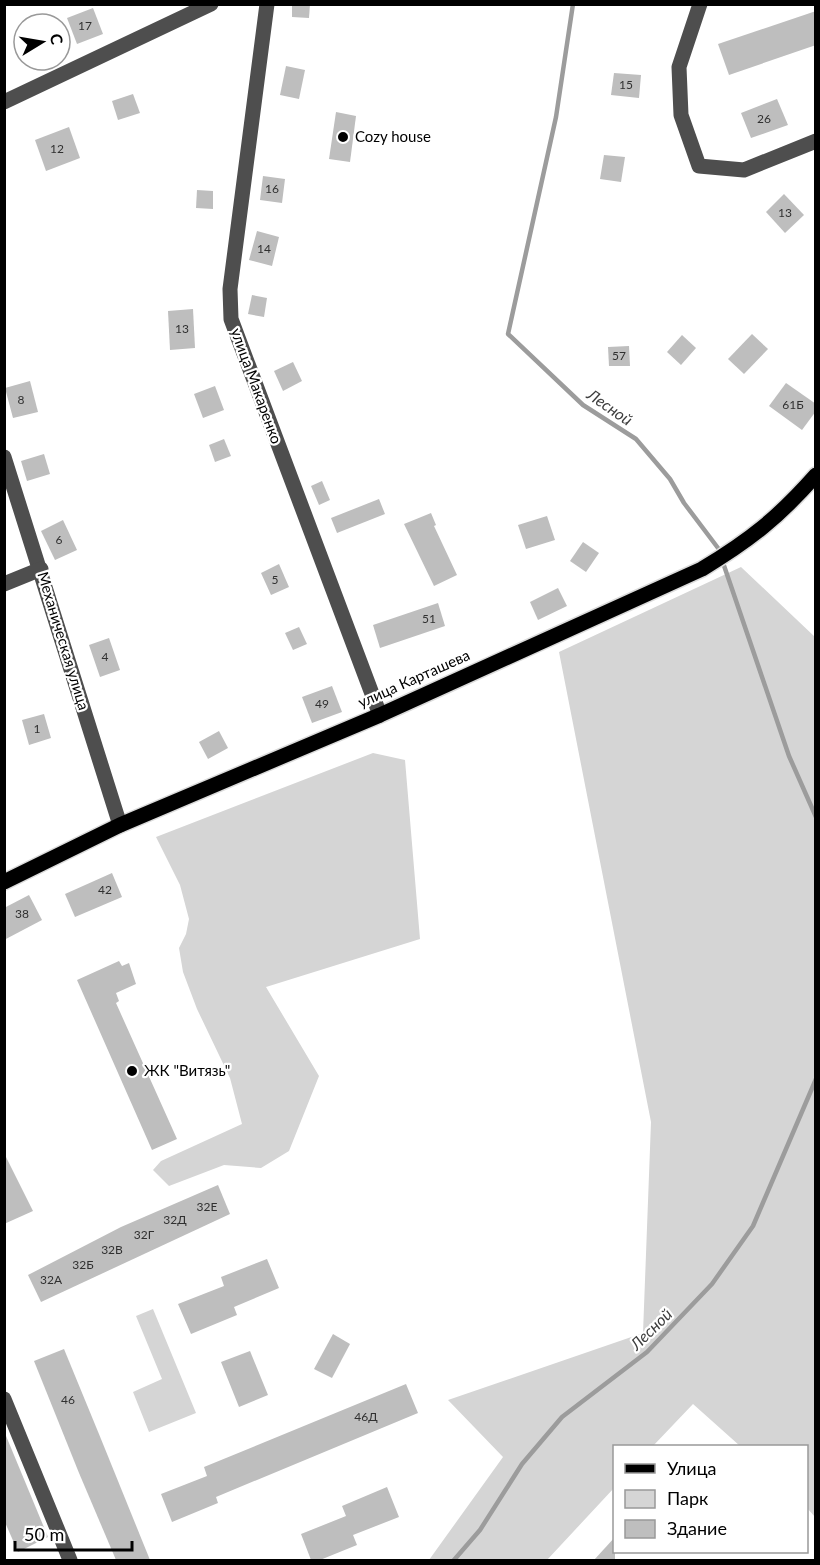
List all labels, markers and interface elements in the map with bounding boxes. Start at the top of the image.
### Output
north arrow [12,12,72,72]
house number: 17 [78,18,92,33]
text: С [47,32,68,46]
house number: 15 [619,77,633,92]
house number: 26 [757,111,771,126]
place label: Cozy house [355,127,431,145]
marker: Cozy house [336,130,350,144]
house number: 12 [50,141,64,156]
house number: 16 [265,181,279,196]
house number: 13 [778,205,792,220]
house number: 14 [257,241,271,256]
house number: 13 [175,321,189,336]
street label: улица Макаренко [228,325,286,446]
house number: 57 [612,348,626,363]
water label: Лесной [583,384,636,429]
house number: 8 [18,392,25,407]
house number: 61Б [782,397,804,412]
house number: 6 [56,532,63,547]
street label: Механическая улица [34,569,94,712]
house number: 5 [272,572,279,587]
house number: 51 [422,611,436,626]
street label: улица Карташева [355,645,472,711]
house number: 4 [102,649,109,664]
house number: 49 [315,696,329,711]
house number: 1 [34,721,41,736]
house number: 42 [98,882,112,897]
house number: 38 [15,906,29,921]
place label: ЖК "Витязь" [144,1061,230,1079]
marker: ЖК "Витязь" [125,1064,139,1078]
house number: 32Е [197,1199,217,1214]
house number: 32Д [163,1212,187,1227]
house number: 32Г [134,1227,155,1242]
house number: 32В [101,1242,123,1257]
house number: 32Б [72,1257,94,1272]
house number: 32А [40,1272,63,1287]
water label: Лесной [625,1304,675,1354]
house number: 46 [61,1392,75,1407]
house number: 46Д [354,1409,378,1424]
legend [613,1445,808,1553]
text: Улица [667,1457,717,1479]
text: Парк [667,1487,709,1509]
scale bar [15,1514,132,1552]
text: Здание [667,1517,727,1539]
text: 50 m [24,1523,64,1545]

